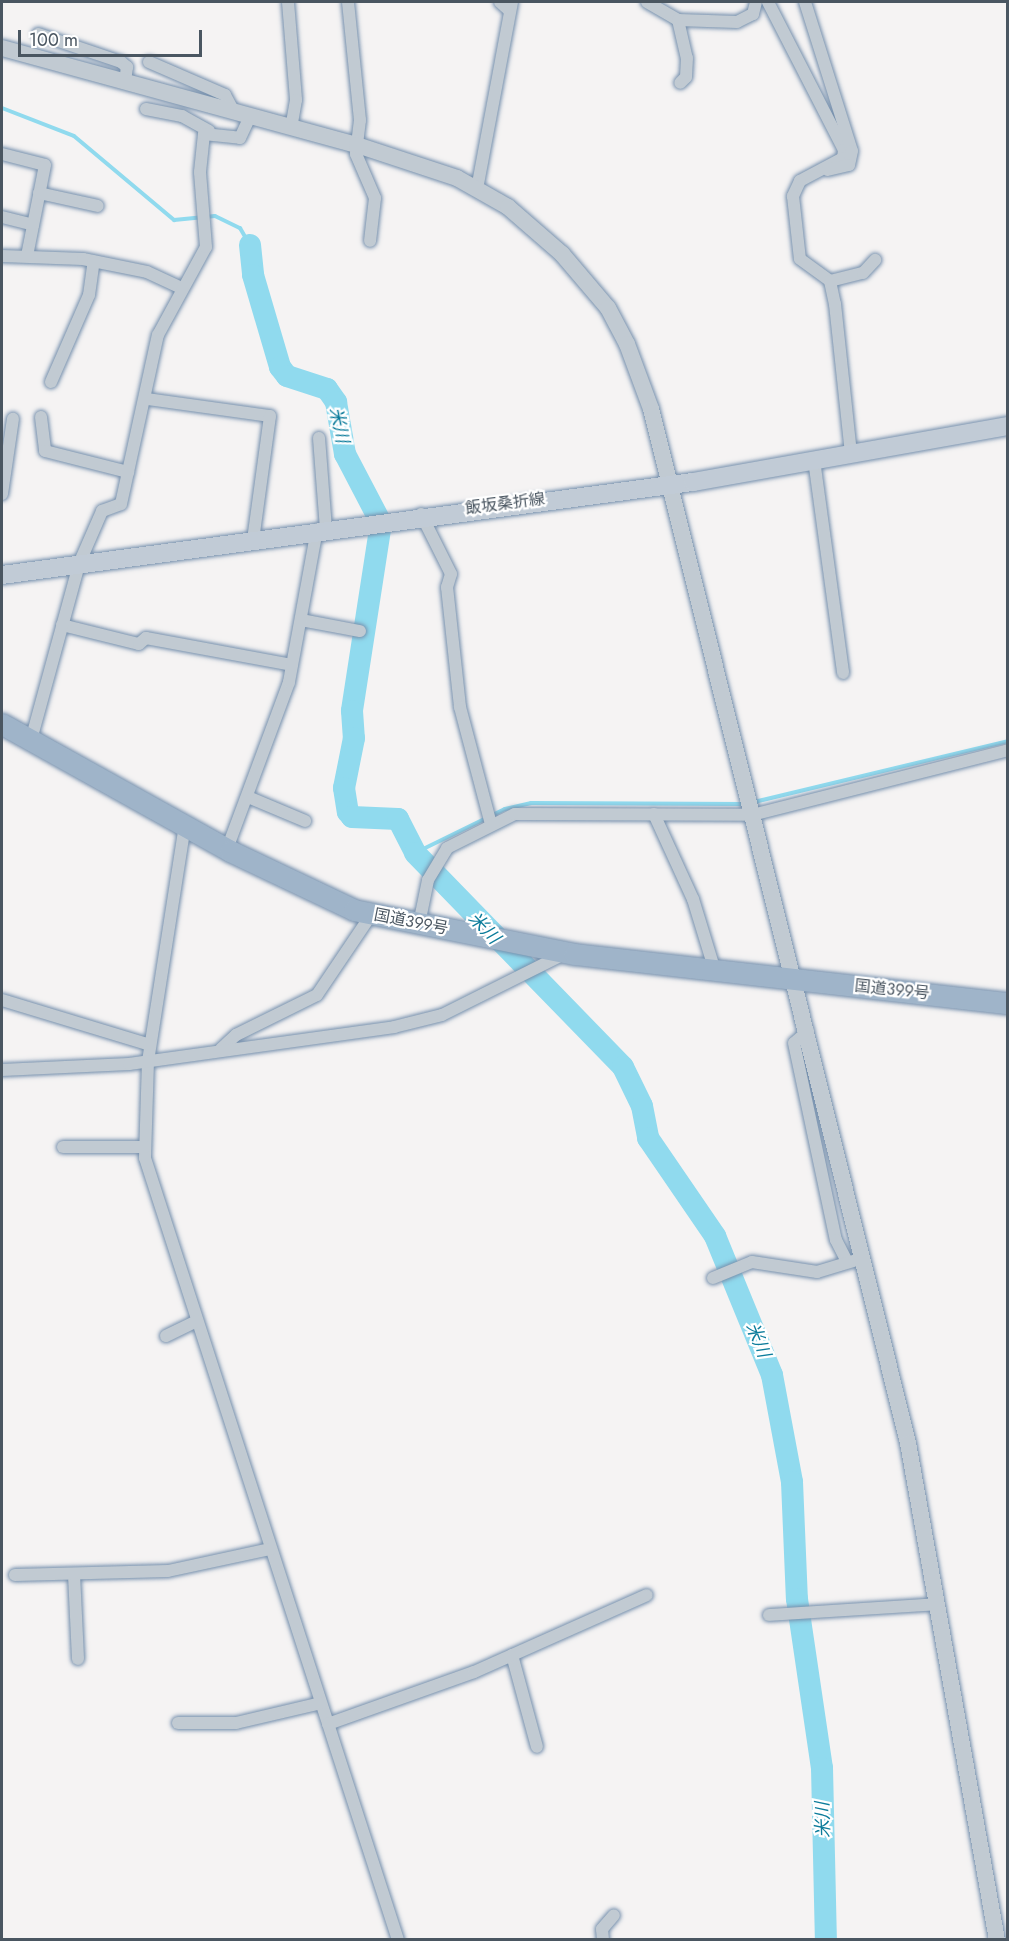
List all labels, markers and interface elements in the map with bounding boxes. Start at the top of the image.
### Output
scale bar [21,18,206,56]
text: 100 m [29,27,78,53]
water label: 米川 [325,405,353,445]
street label: 飯坂桑折線 [464,490,546,518]
street label: 国道399号 [372,905,450,939]
water label: 米川 [464,908,504,948]
street label: 国道399号 [854,977,930,1003]
water label: 米川 [741,1319,775,1361]
water label: 米川 [812,1802,834,1838]

